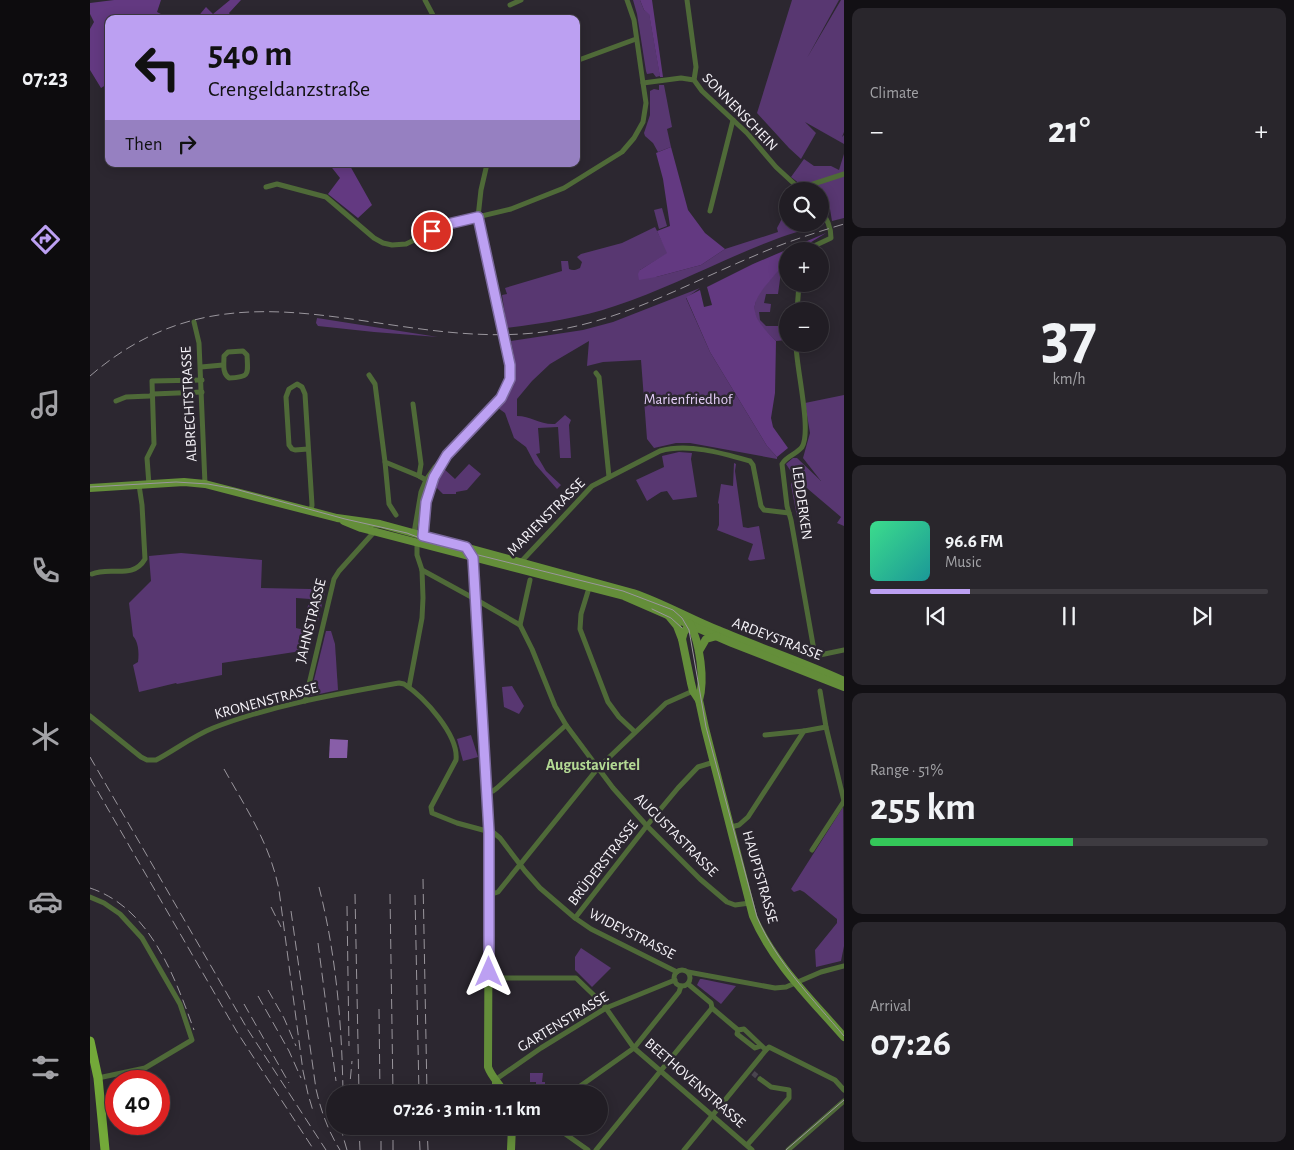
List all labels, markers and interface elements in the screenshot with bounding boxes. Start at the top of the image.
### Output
icon: left [125,35,190,100]
text: 540 m [208,37,293,72]
text: 07:23 [22,67,68,89]
street label: SONNENSCHEIN [699,70,781,154]
text: Crengeldanzstraße [208,78,370,100]
text: Climate [870,85,919,101]
text: 21° [1048,112,1090,150]
text: − [870,118,883,146]
text: + [1255,118,1268,146]
icon: right [173,130,201,158]
text: Then [125,135,163,154]
map controls [779,182,829,352]
button: search [779,182,829,232]
pin [411,210,453,252]
icon: arrive [418,217,446,245]
icon: directions [28,222,63,257]
button: + [779,242,829,292]
button: − [779,302,829,352]
text: 37 [1041,305,1097,370]
street label: ALBRECHTSTRASSE [178,346,200,462]
text: km/h [1052,371,1086,387]
icon: music [28,387,63,422]
park label: Marienfriedhof [644,392,734,407]
street label: LEDDERKEN [789,465,815,541]
street label: MARIENSTRASSE [504,475,588,559]
text: 96.6 FM [945,532,1003,551]
icon: phone [28,553,63,588]
text: Music [945,554,981,570]
street label: JAHNSTRASSE [293,577,329,665]
icon: previous [922,602,950,630]
icon: pause [1055,602,1083,630]
icon: next [1188,602,1216,630]
street label: ARDEYSTRASSE [730,615,824,663]
street label: KRONENSTRASSE [213,680,319,722]
icon: climate [28,719,63,754]
district label: Augustaviertel [546,757,640,773]
text: Range · 51% [870,762,944,778]
text: 255 km [870,789,976,827]
street label: AUGUSTASTRASSE [632,791,720,879]
street label: BRÜDERSTRASSE [564,816,641,908]
street label: HAUPTSTRASSE [740,829,780,925]
icon: car [28,884,63,919]
street label: WIDEYSTRASSE [586,906,678,962]
position arrow [462,945,514,997]
street label: GARTENSTRASSE [515,989,611,1055]
text: Arrival [870,998,911,1014]
text: 07:26 [870,1025,951,1063]
street label: BEETHOVENSTRASSE [642,1035,748,1131]
icon: filters [28,1050,63,1085]
speed limit sign: 40 [105,1070,170,1135]
text: 07:26 · 3 min · 1.1 km [393,1100,541,1119]

